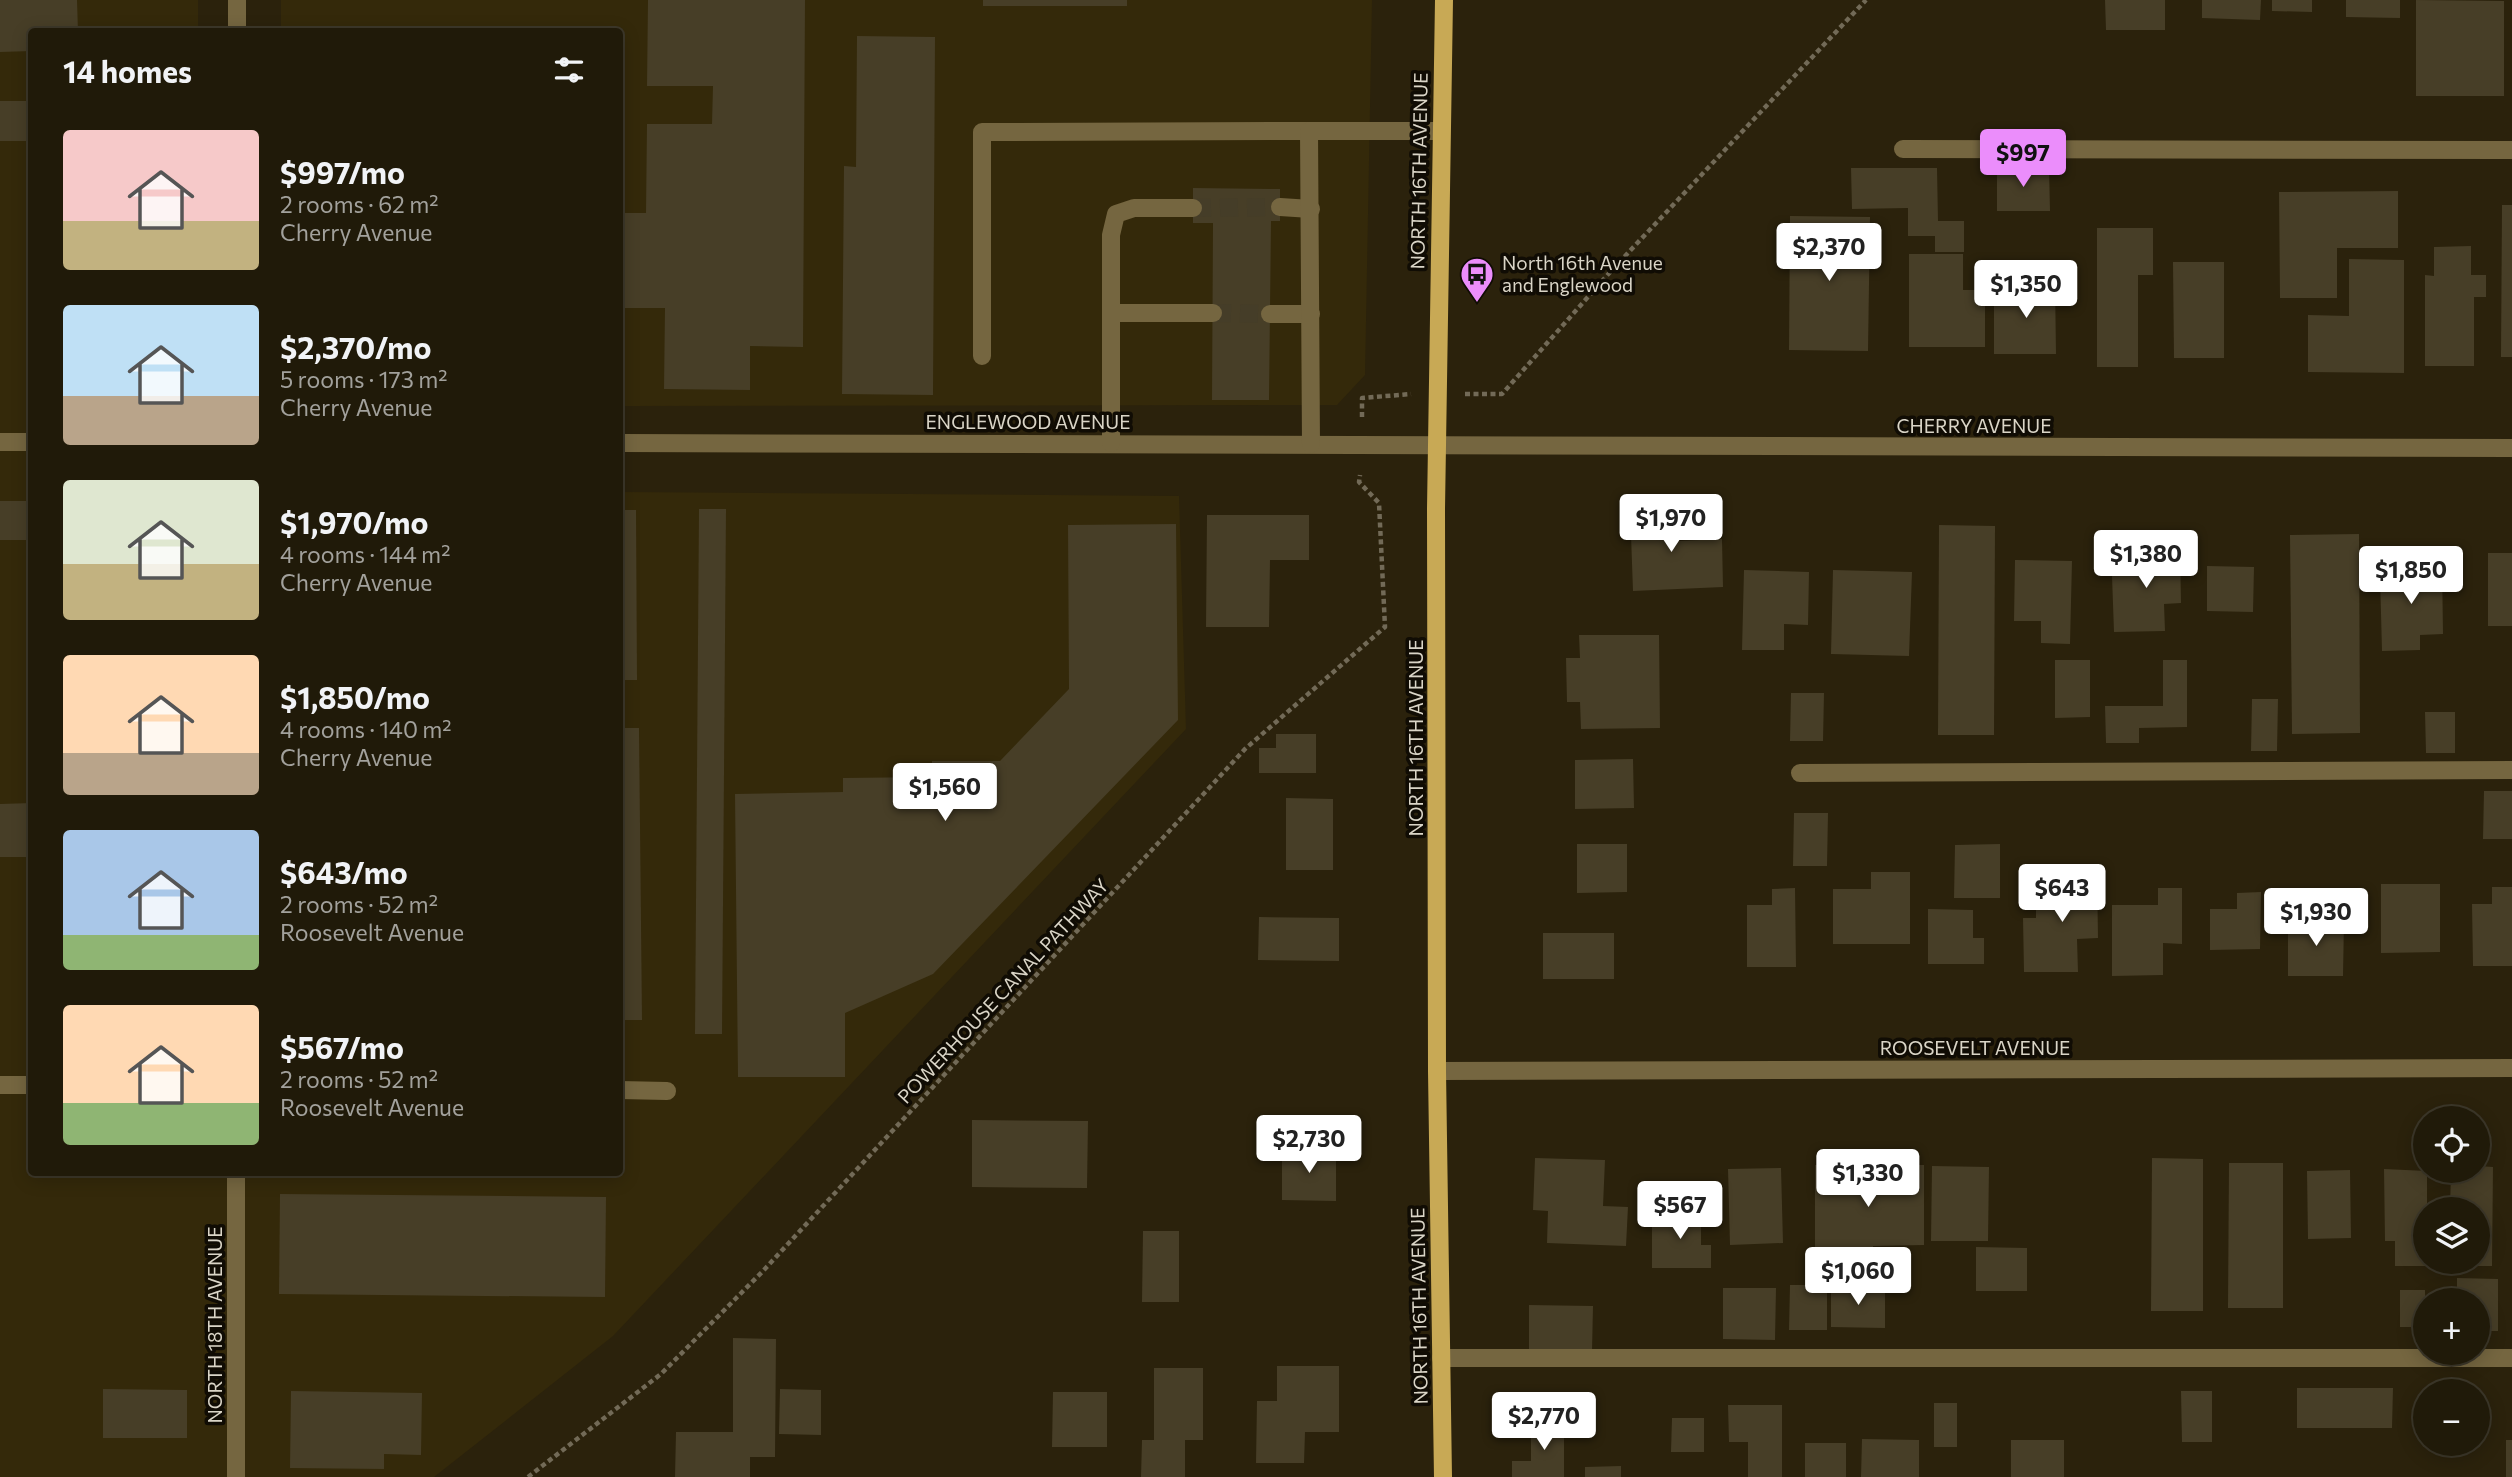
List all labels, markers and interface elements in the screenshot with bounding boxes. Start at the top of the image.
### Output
icon: filters [550,51,588,89]
text: 14 homes [63,52,192,89]
street label: NORTH 16TH AVENUE [1405,72,1432,270]
pin: $997 [1982,130,2064,189]
text: $997 [1996,138,2050,166]
text: $997/mo [280,153,405,190]
icon: home [119,158,203,242]
text: 2 rooms · 62 m² [280,190,439,218]
text: Cherry Avenue [280,218,432,246]
pin: $2,370 [1772,224,1886,283]
text: $2,370 [1792,232,1866,260]
place label: North 16th Avenue and Englewood [1502,251,1663,296]
bus stop icon: North 16th Avenue and Englewood [1458,255,1496,304]
pin: $1,350 [1969,260,2083,320]
text: $1,350 [1990,269,2062,297]
text: $2,370/mo [280,328,431,365]
icon: home [119,333,203,417]
text: 5 rooms · 173 m² [280,365,447,393]
text: Cherry Avenue [280,393,432,421]
street label: ENGLEWOOD AVENUE [926,410,1130,433]
street label: CHERRY AVENUE [1896,414,2052,437]
pin: $1,970 [1614,494,1728,554]
text: $1,970/mo [280,503,428,540]
text: $1,970 [1636,503,1706,531]
icon: home [119,508,203,592]
pin: $1,380 [2089,530,2203,590]
text: $1,380 [2110,539,2182,567]
text: 4 rooms · 144 m² [280,540,450,568]
pin: $1,850 [2354,546,2468,606]
text: $1,850 [2375,555,2447,583]
text: Cherry Avenue [280,568,432,596]
street label: NORTH 16TH AVENUE [1404,640,1427,836]
text: $1,850/mo [280,678,430,715]
icon: home [119,683,203,767]
text: 4 rooms · 140 m² [280,715,452,743]
text: Cherry Avenue [280,743,432,771]
pin: $1,560 [888,764,1002,823]
text: $1,560 [909,772,981,800]
text: $643/mo [280,853,408,890]
icon: home [119,858,203,942]
pin: $643 [2021,864,2103,924]
text: $643 [2035,873,2089,901]
street label: POWERHOUSE CANAL PATHWAY [892,874,1113,1108]
pin: $1,930 [2259,888,2373,948]
text: 2 rooms · 52 m² [280,890,438,918]
text: $1,930 [2280,897,2352,925]
text: Roosevelt Avenue [280,918,464,946]
text: $567/mo [280,1028,404,1065]
icon: home [119,1033,203,1117]
street label: ROOSEVELT AVENUE [1880,1036,2070,1059]
text: 2 rooms · 52 m² [280,1065,438,1093]
text: Roosevelt Avenue [280,1093,464,1121]
map controls [2413,1106,2490,1456]
button: locate [2413,1106,2490,1183]
pin: $2,730 [1252,1116,1366,1175]
text: $2,730 [1272,1124,1346,1152]
pin: $1,330 [1811,1150,1925,1209]
text: $1,330 [1832,1158,1904,1186]
pin: $567 [1639,1182,1721,1241]
text: $567 [1653,1190,1707,1218]
button: layers [2413,1197,2490,1274]
street label: NORTH 16TH AVENUE [1405,1207,1432,1405]
street label: NORTH 18TH AVENUE [203,1227,226,1423]
pin: $1,060 [1801,1248,1915,1307]
text: $1,060 [1821,1256,1895,1284]
button: + [2413,1288,2490,1365]
button: − [2413,1379,2490,1456]
pin: $2,770 [1487,1392,1601,1452]
text: $2,770 [1508,1401,1580,1429]

